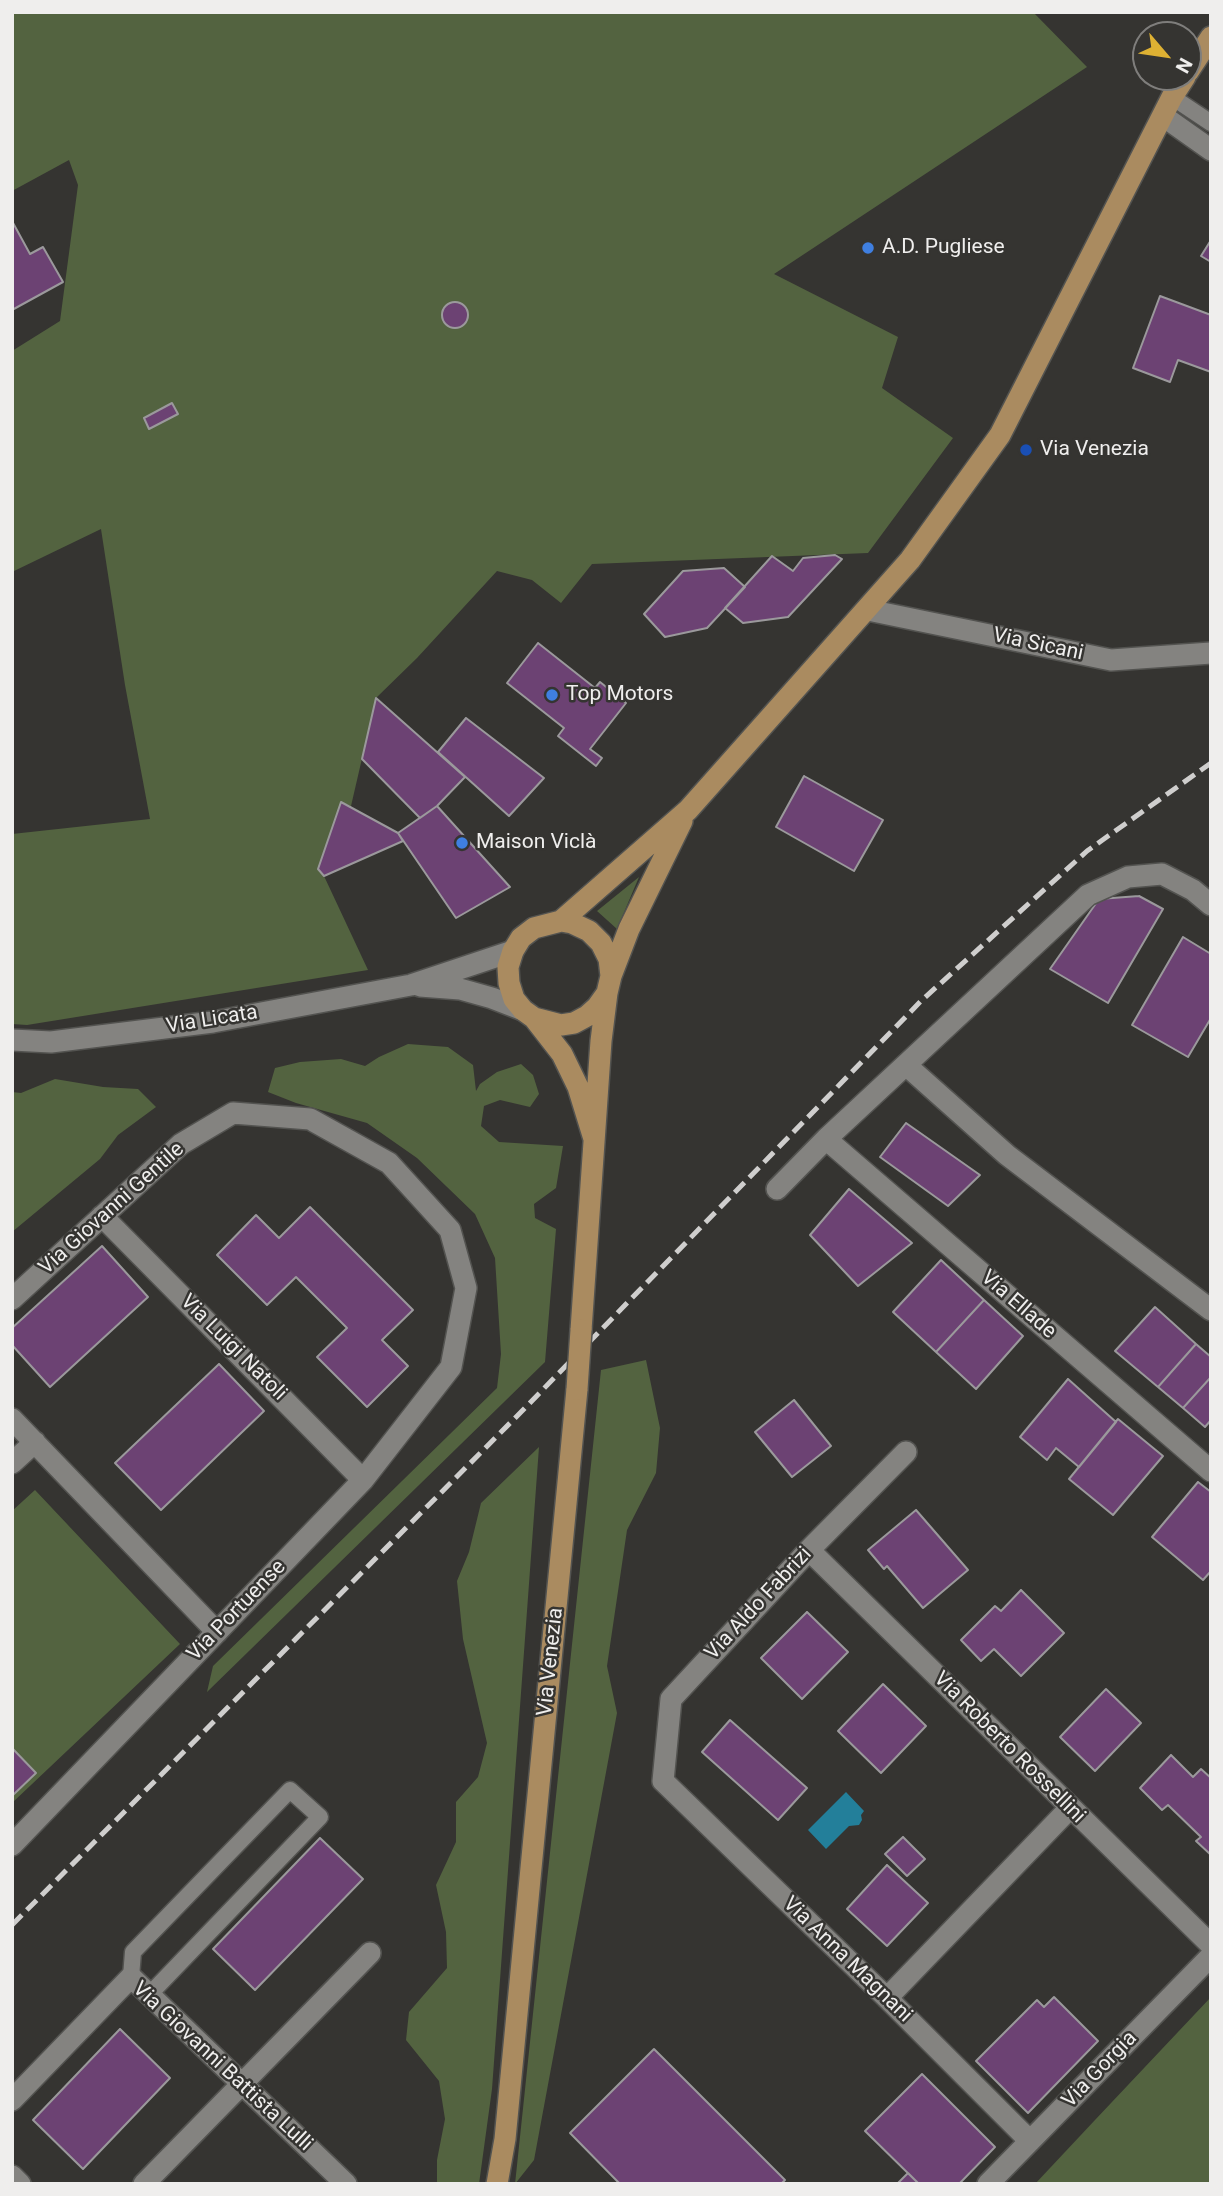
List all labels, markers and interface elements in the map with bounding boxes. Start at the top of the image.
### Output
north arrow [1132,21,1202,91]
text: N [1171,54,1197,77]
place label: A.D. Pugliese [882,235,1005,261]
marker: A.D. Pugliese [860,240,876,256]
place label: Via Venezia [1040,437,1149,463]
marker: Via Venezia [1018,442,1034,458]
street label: Via Sicani [990,623,1086,667]
place label: Top Motors [566,682,673,708]
marker: Top Motors [544,687,560,703]
place label: Maison Viclà [476,830,596,856]
marker: Maison Viclà [454,835,470,851]
street label: Via Licata [164,1000,260,1040]
street label: Via Giovanni Gentile [34,1137,190,1281]
street label: Via Ellade [975,1265,1061,1345]
street label: Via Luigi Natoli [175,1290,291,1406]
street label: Via Aldo Fabrizi [700,1542,818,1666]
street label: Via Portuense [182,1555,292,1667]
street label: Via Venezia [533,1607,569,1717]
street label: Via Roberto Rossellini [928,1667,1090,1829]
street label: Via Anna Magnani [777,1892,917,2028]
street label: Via Giovanni Battista Lulli [127,1977,317,2157]
street label: Via Gorgia [1057,2026,1143,2114]

